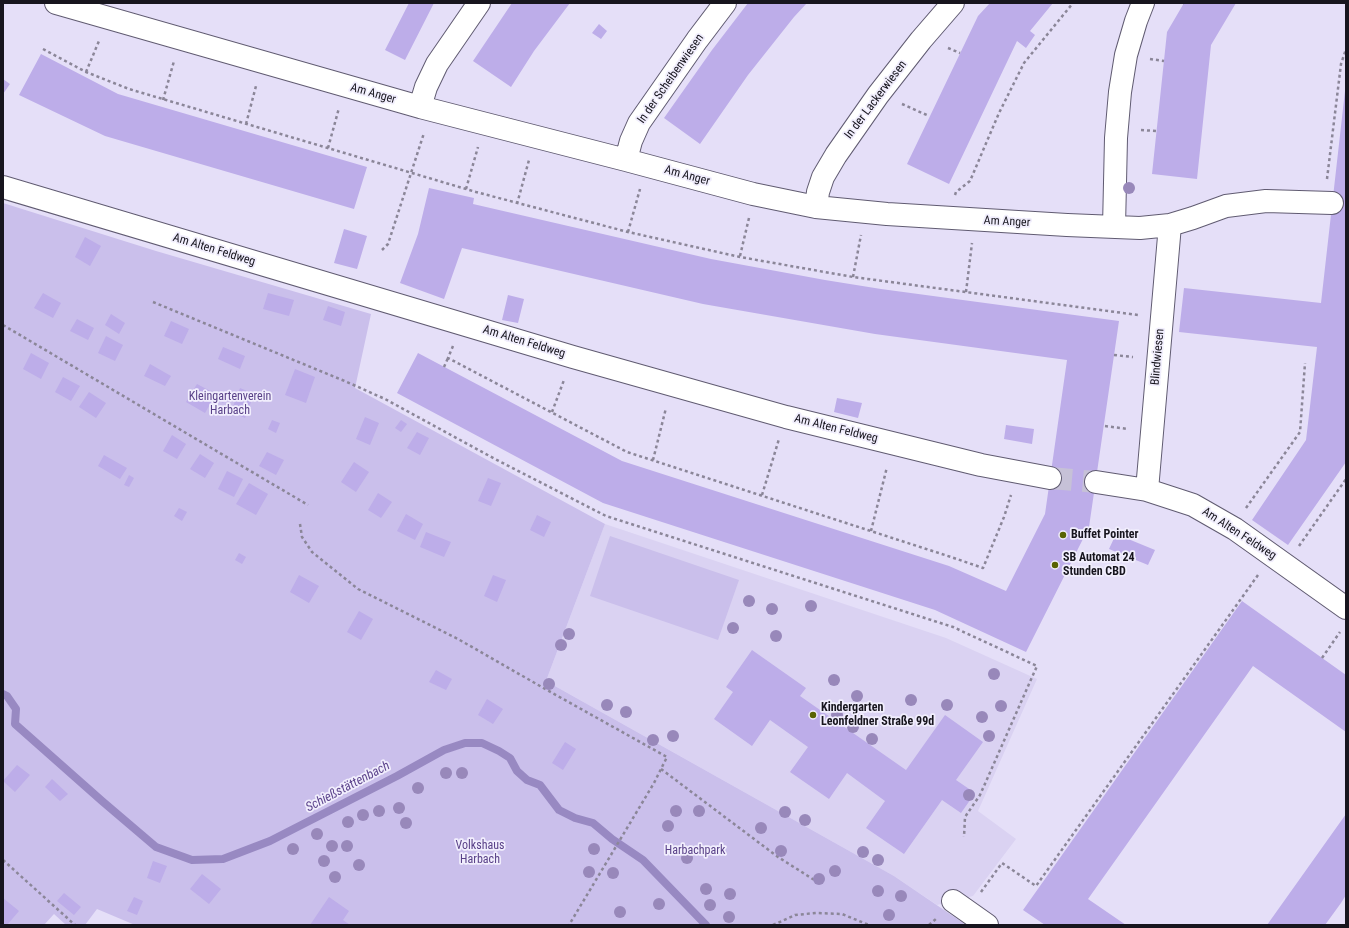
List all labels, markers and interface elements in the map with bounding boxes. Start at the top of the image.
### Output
street label: In der Scheibenwiesen [635,31,707,127]
street label: In der Lackerwiesen [842,58,910,142]
street label: Am Anger [349,81,397,107]
street label: Am Anger [663,163,711,189]
street label: Am Anger [983,214,1031,230]
street label: Am Alten Feldweg [171,231,257,269]
street label: Am Alten Feldweg [481,323,567,361]
street label: Blindwiesen [1148,328,1168,386]
park label: Kleingartenverein Harbach [189,390,271,418]
street label: Am Alten Feldweg [793,412,879,446]
street label: Am Alten Feldweg [1199,505,1279,563]
place label: Buffet Pointer [1071,528,1139,542]
marker: Buffet Pointer [1058,530,1068,540]
place label: SB Automat 24 Stunden CBD [1063,551,1135,579]
marker: SB Automat 24 Stunden CBD [1050,560,1060,570]
place label: Kindergarten Leonfeldner Straße 99d [821,701,934,729]
marker: Kindergarten Leonfeldner Straße 99d [808,710,818,720]
water label: Schießstättenbach [303,758,393,816]
park label: Volkshaus Harbach [456,839,504,867]
park label: Harbachpark [665,844,725,858]

